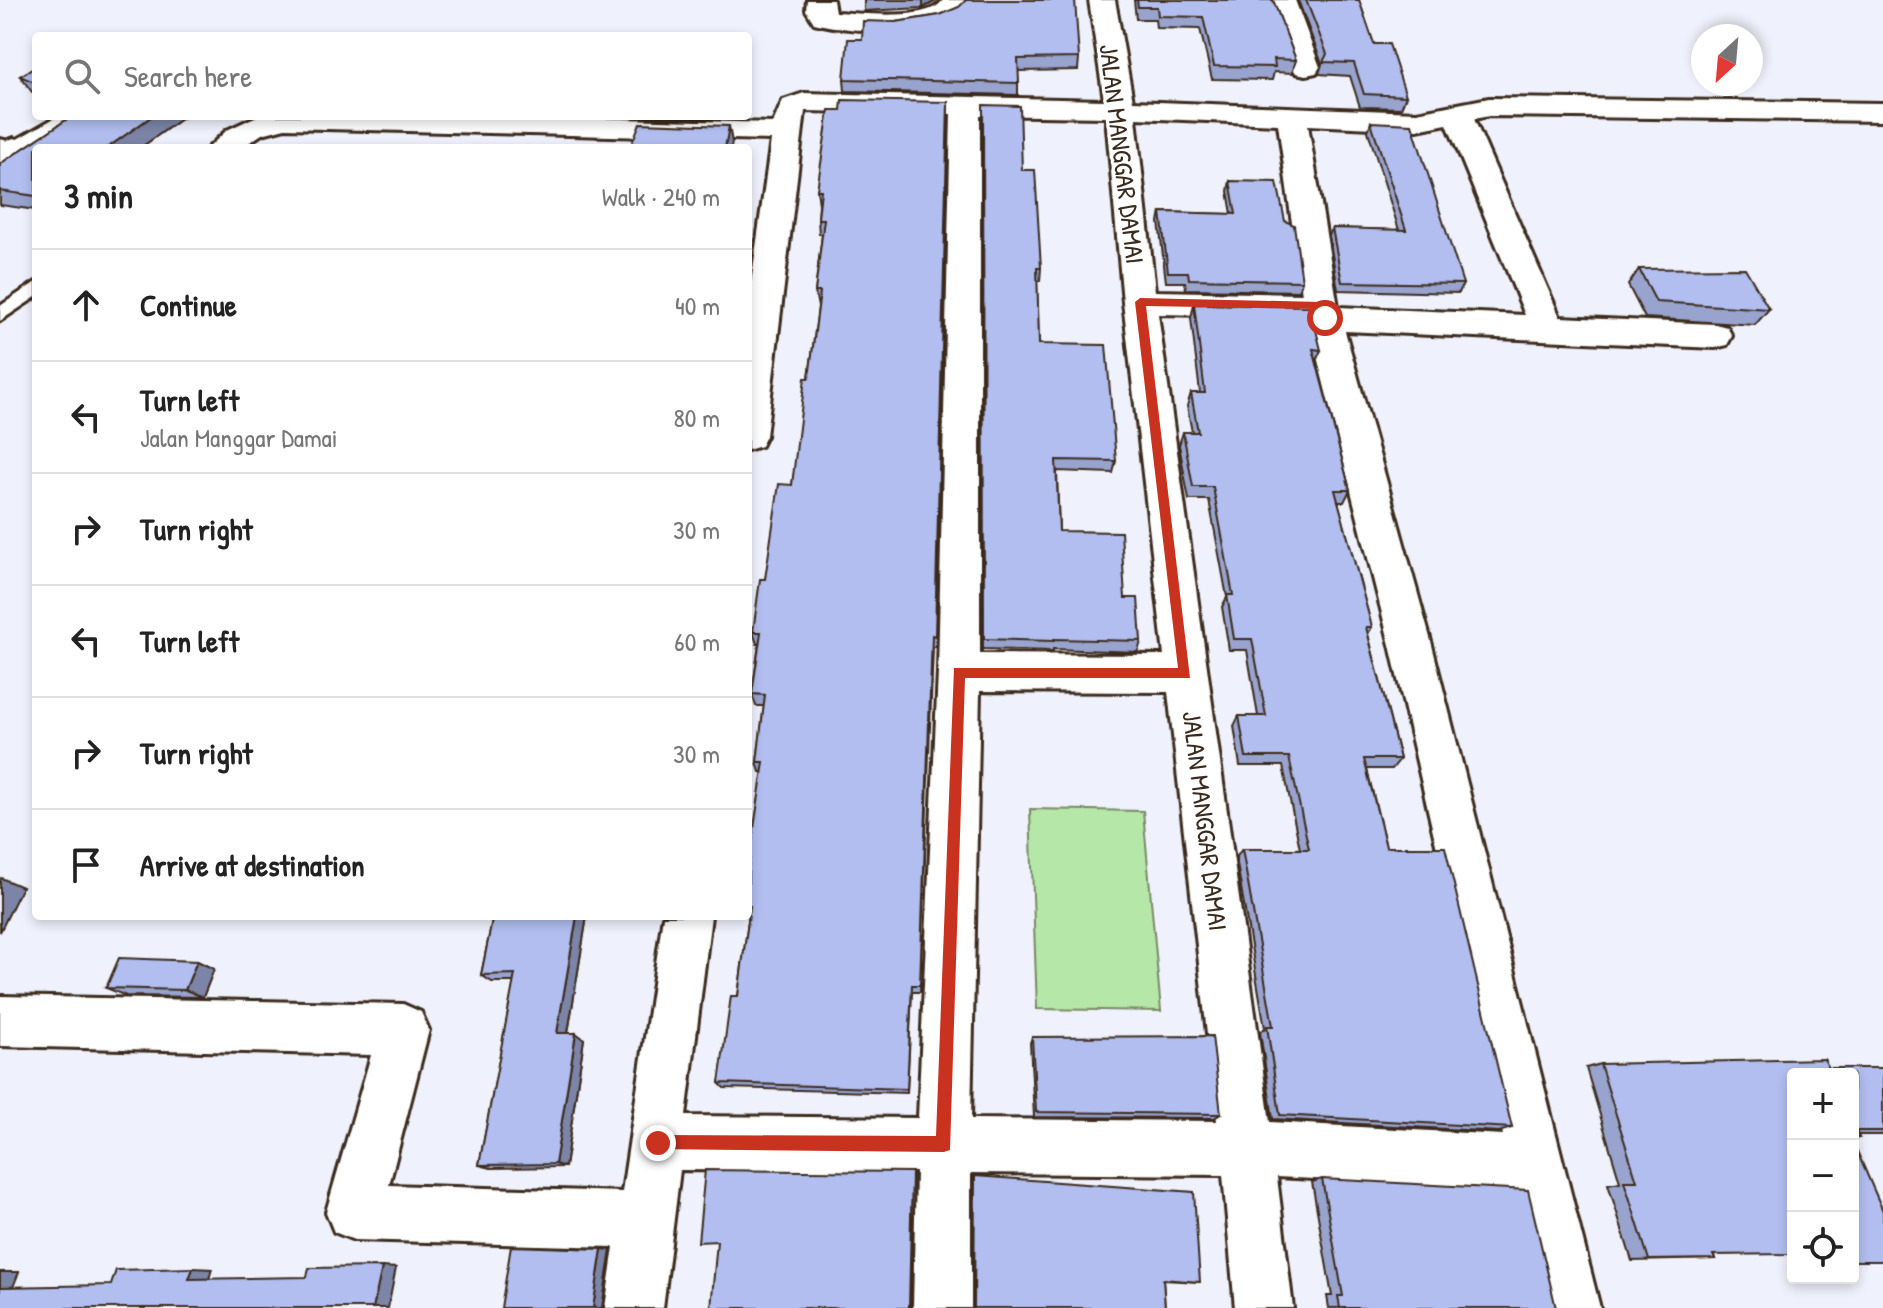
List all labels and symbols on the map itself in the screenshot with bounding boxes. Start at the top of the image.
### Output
north arrow [1691,24,1763,96]
street label: JALAN MANGGAR DAMAI [1092,42,1153,266]
route start [1307,300,1343,336]
street label: JALAN MANGGAR DAMAI [1175,709,1236,933]
route end [640,1125,676,1161]

